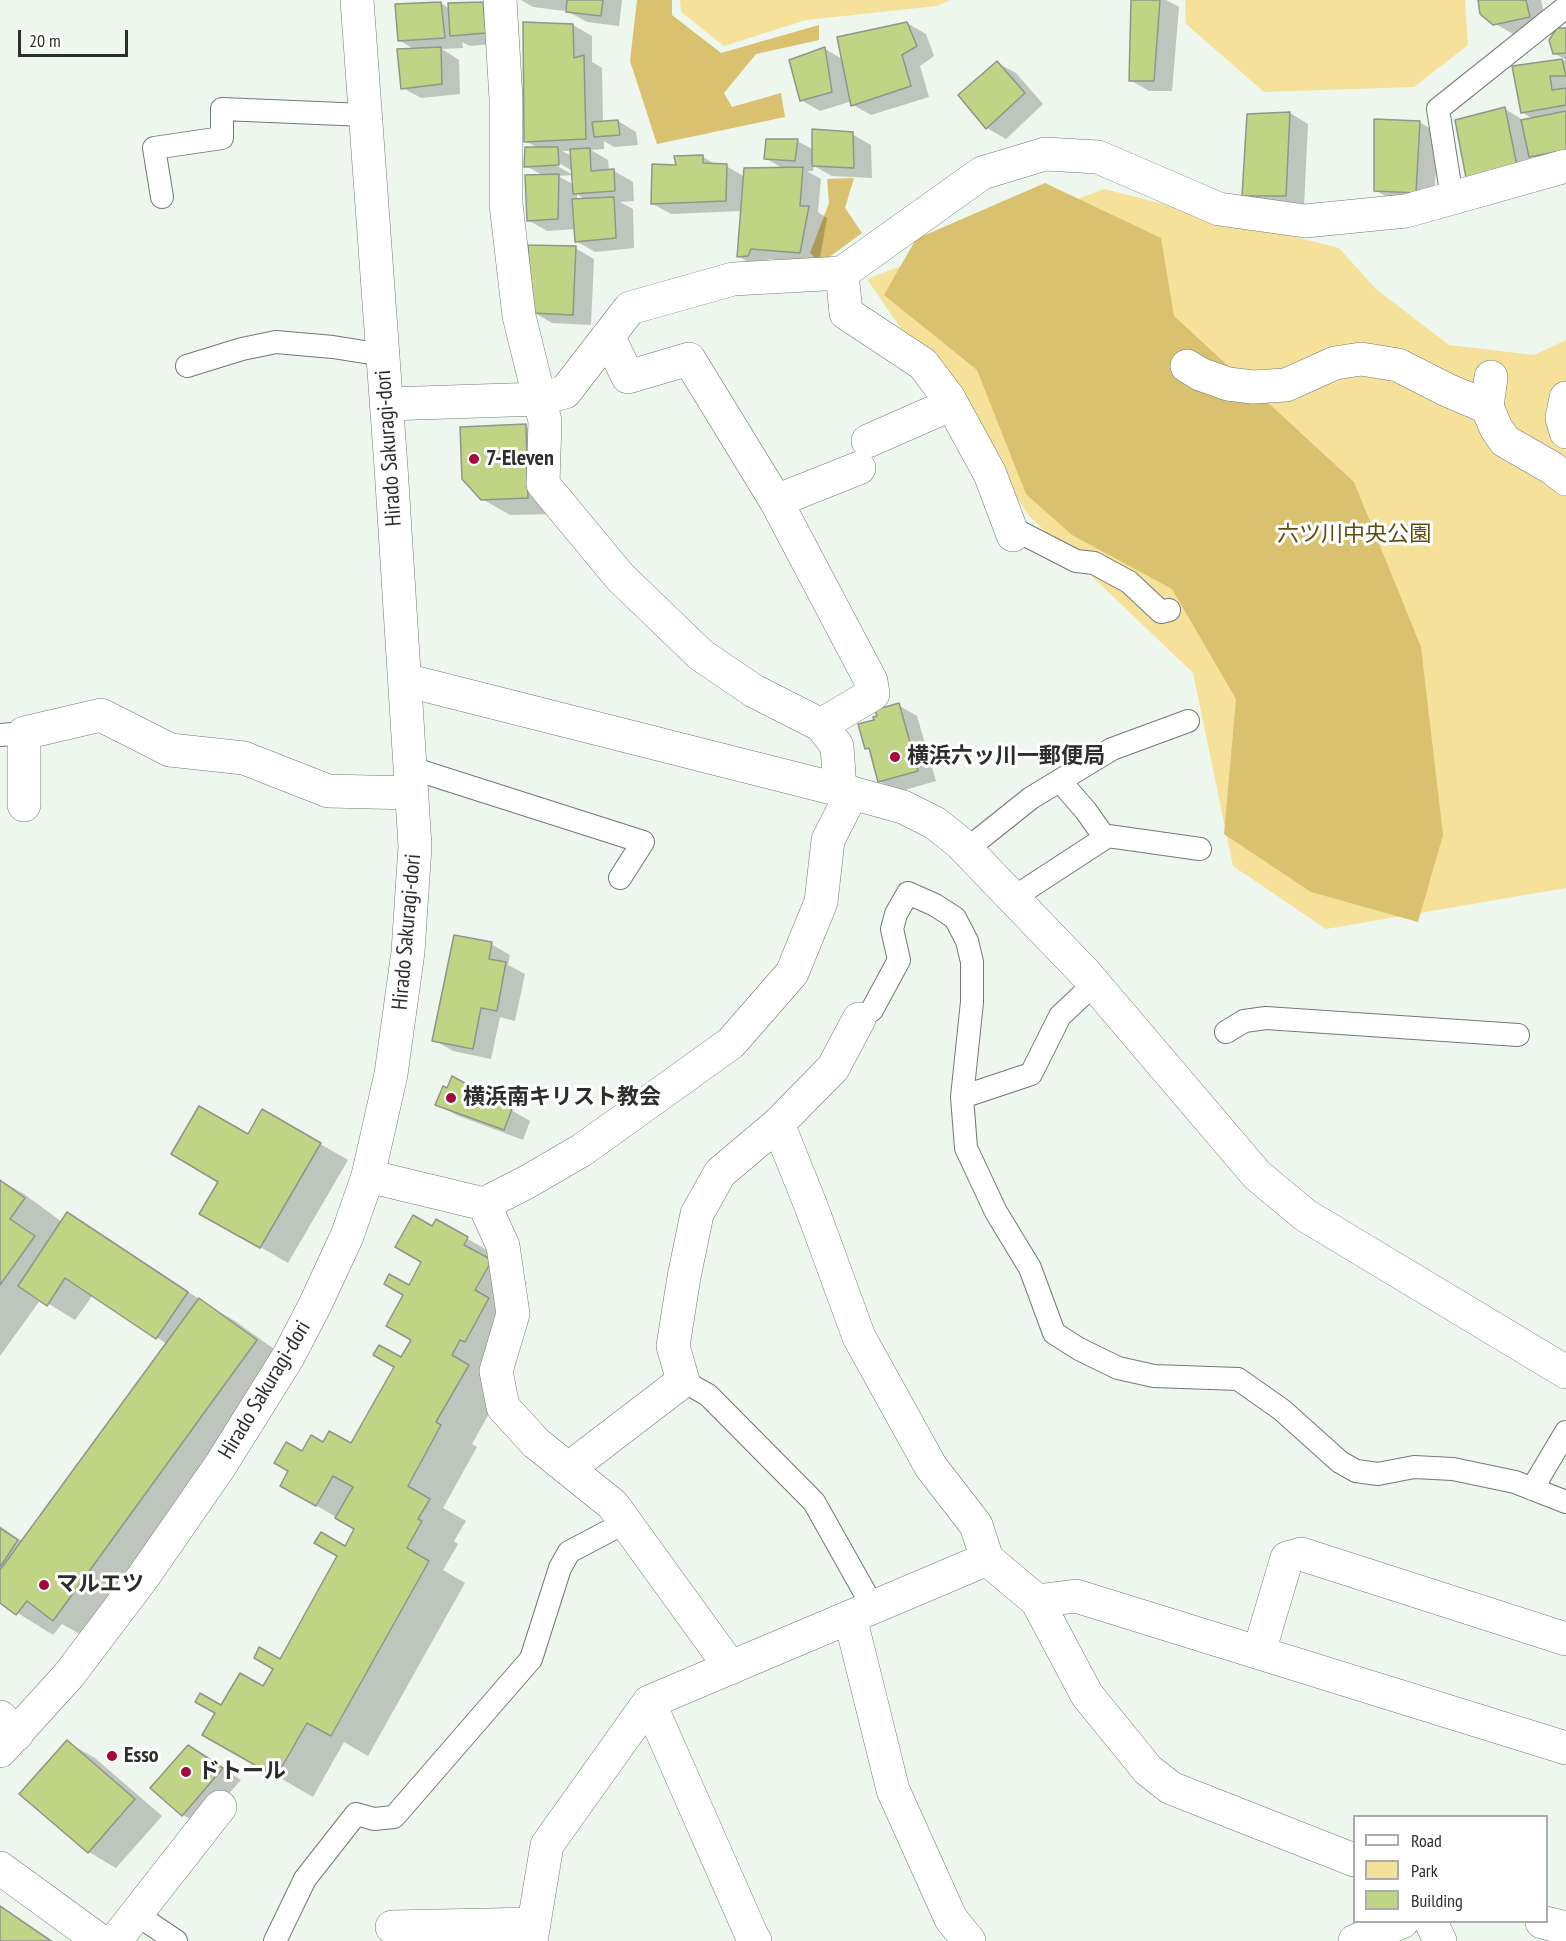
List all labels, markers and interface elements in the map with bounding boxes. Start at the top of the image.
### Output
scale bar [21,18,130,56]
text: 20 m [29,29,61,52]
street label: Hirado Sakuragi-dori [370,369,408,527]
place label: 7-Eleven [486,446,554,472]
marker: 7-Eleven [467,452,481,466]
park label: 六ツ川中央公園 [1277,522,1431,548]
place label: 横浜六ッ川一郵便局 [907,744,1105,770]
marker: 横浜六ッ川一郵便局 [888,750,902,764]
street label: Hirado Sakuragi-dori [387,853,427,1011]
place label: 横浜南キリスト教会 [463,1085,661,1111]
marker: 横浜南キリスト教会 [444,1091,458,1105]
street label: Hirado Sakuragi-dori [213,1316,317,1464]
place label: マルエツ [56,1572,144,1598]
marker: マルエツ [37,1578,51,1592]
place label: Esso [124,1743,159,1769]
marker: Esso [105,1749,119,1763]
place label: ドトール [198,1759,286,1785]
marker: ドトール [179,1765,193,1779]
legend [1353,1815,1548,1923]
text: Road [1411,1829,1442,1852]
text: Park [1411,1859,1438,1882]
text: Building [1411,1889,1463,1912]

